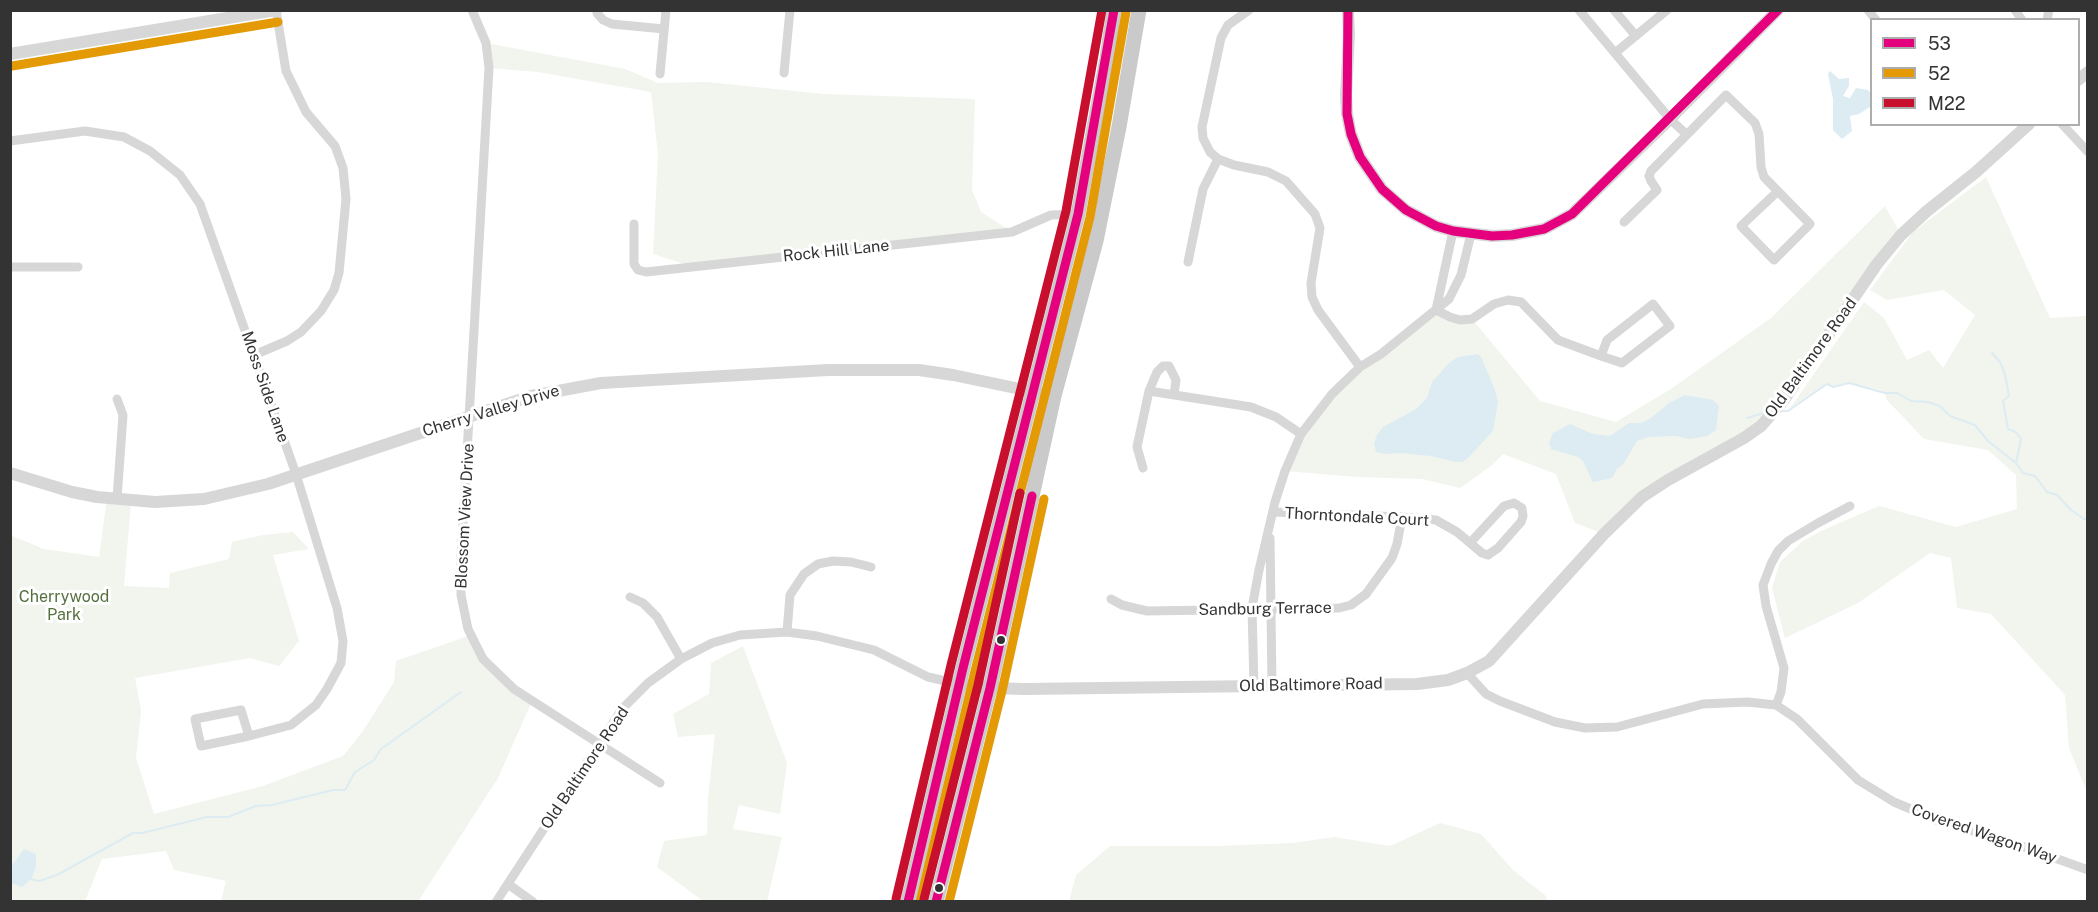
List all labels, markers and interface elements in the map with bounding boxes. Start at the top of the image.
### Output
legend [1870,18,2080,126]
text: 53 [1928,33,1951,54]
text: 52 [1928,63,1950,84]
text: M22 [1928,93,1965,114]
street label: Rock Hill Lane [782,236,890,266]
street label: Old Baltimore Road [1761,294,1861,422]
street label: Moss Side Lane [237,329,293,445]
street label: Cherry Valley Drive [420,381,562,441]
street label: Blossom View Drive [452,443,478,589]
street label: Thorntondale Court [1284,504,1430,530]
park label: Cherrywood Park [19,587,109,625]
street label: Sandburg Terrace [1198,598,1332,620]
unlabelled marker [995,634,1007,646]
street label: Old Baltimore Road [1239,674,1383,696]
street label: Old Baltimore Road [537,703,633,833]
street label: Covered Wagon Way [1909,800,2059,868]
unlabelled marker [933,882,945,894]

